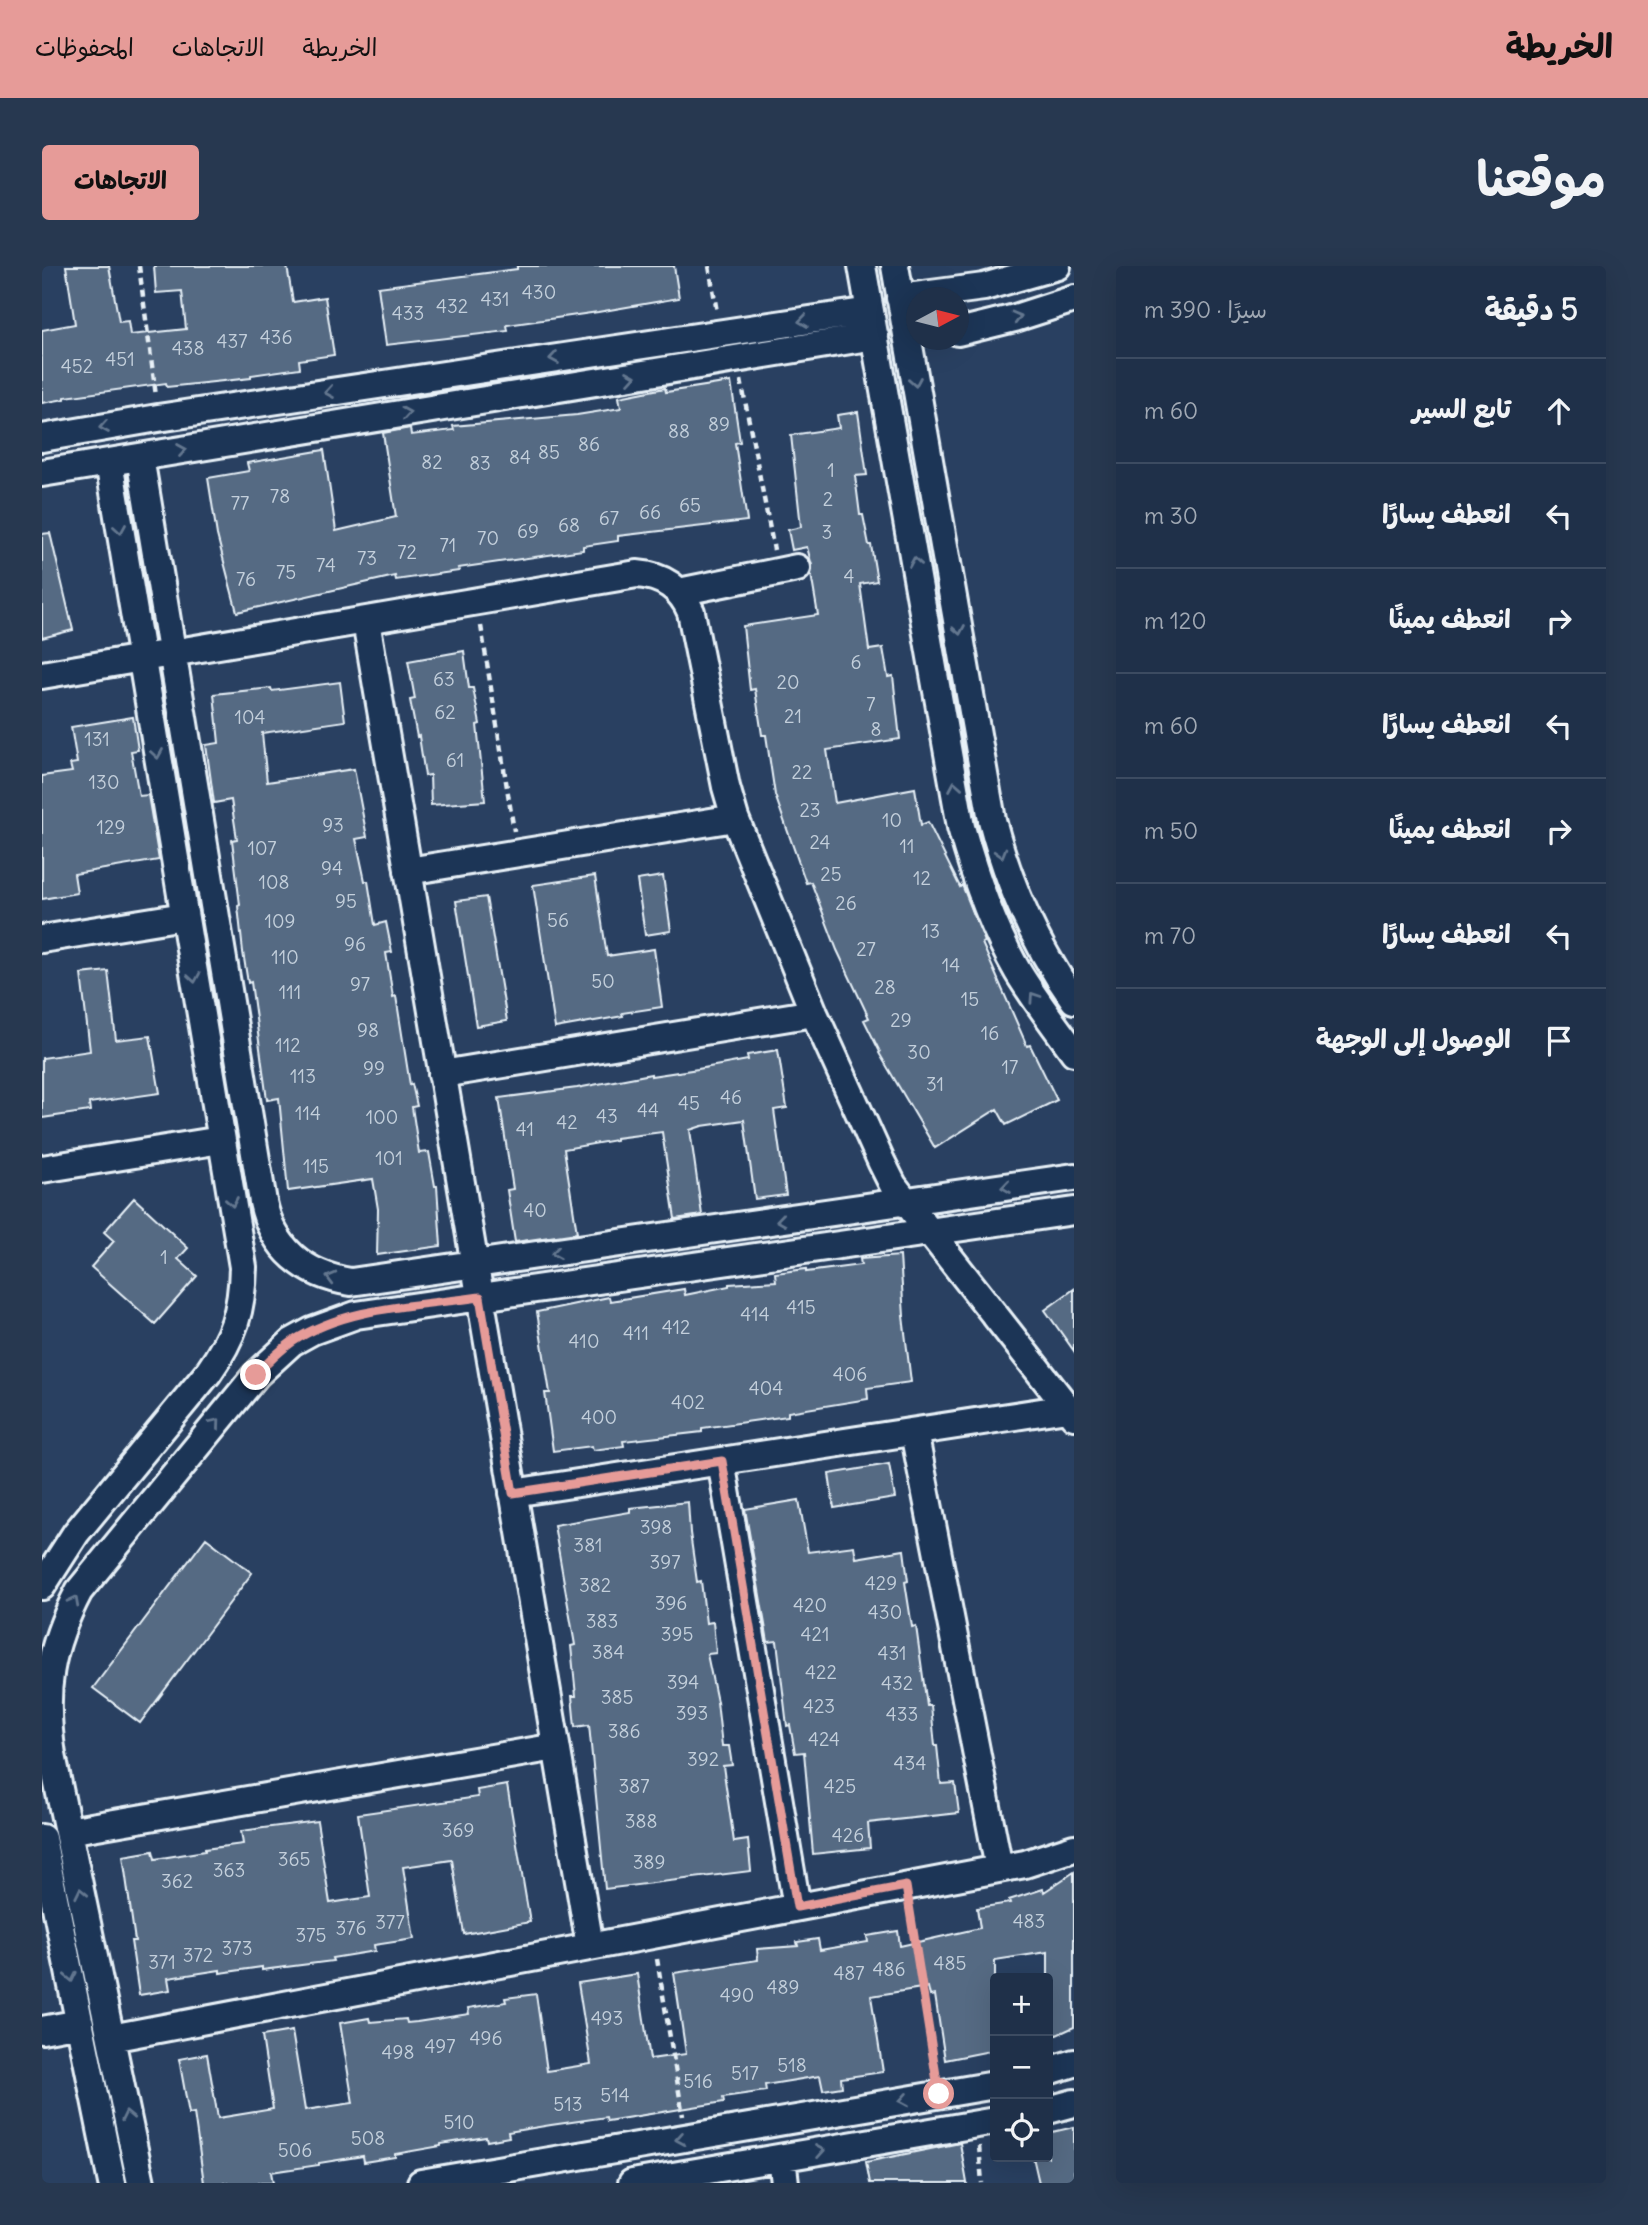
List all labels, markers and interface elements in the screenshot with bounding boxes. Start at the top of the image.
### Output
text: الخريطة [1506,25,1613,67]
text: المحفوظات [35,32,134,62]
text: الاتجاهات [172,32,265,62]
text: الخريطة [303,32,377,62]
button: الاتجاهات [42,145,199,220]
text: موقعنا [1476,148,1606,209]
house number: 430 [522,280,556,304]
house number: 431 [480,287,510,311]
north arrow [906,287,969,350]
text: 5 دقيقة [1484,290,1578,328]
house number: 432 [436,294,468,318]
text: سيرًا · 390 m [1144,295,1267,324]
house number: 433 [392,301,424,325]
one-way arrow [1011,311,1023,325]
one-way arrow [797,313,809,328]
house number: 436 [260,325,292,349]
house number: 437 [216,329,248,353]
house number: 438 [172,336,204,360]
house number: 451 [105,347,135,371]
one-way arrow [548,351,559,366]
house number: 452 [61,354,93,378]
one-way arrow [625,370,637,385]
one-way arrow [906,376,921,388]
one-way arrow [323,385,334,400]
text: تابع السير [1412,392,1511,425]
icon: ahead [1540,392,1578,430]
text: 60 m [1144,396,1198,425]
one-way arrow [400,406,412,421]
house number: 89 [708,412,730,436]
one-way arrow [98,419,110,434]
house number: 88 [668,419,690,443]
house number: 86 [578,432,600,456]
house number: 85 [538,440,560,464]
one-way arrow [176,443,188,458]
house number: 84 [509,445,531,469]
house number: 82 [421,450,443,474]
house number: 83 [469,451,491,475]
house number: 1 [827,458,835,482]
house number: 78 [270,484,290,508]
house number: 2 [823,487,833,511]
house number: 77 [231,491,249,515]
house number: 65 [679,493,701,517]
text: انعطف يسارًا [1382,497,1511,530]
icon: left [1540,497,1578,535]
house number: 66 [639,500,661,524]
text: 30 m [1144,501,1198,530]
house number: 67 [599,506,619,530]
house number: 68 [558,513,580,537]
house number: 69 [517,519,539,543]
house number: 3 [822,520,832,544]
one-way arrow [112,523,127,535]
house number: 70 [477,526,499,550]
house number: 71 [440,533,456,557]
house number: 72 [397,540,417,564]
house number: 73 [357,546,377,570]
house number: 74 [316,553,336,577]
one-way arrow [908,556,923,568]
house number: 75 [276,560,296,584]
house number: 4 [844,564,855,588]
house number: 76 [236,567,256,591]
text: انعطف يمينًا [1389,602,1511,635]
icon: right [1540,602,1578,640]
text: 120 m [1144,606,1207,635]
one-way arrow [950,624,965,636]
house number: 6 [851,650,861,674]
house number: 63 [433,667,455,691]
house number: 20 [777,670,799,694]
house number: 7 [866,692,876,716]
house number: 62 [434,700,456,724]
house number: 21 [784,704,802,728]
house number: 104 [234,705,266,729]
text: انعطف يسارًا [1382,707,1511,740]
icon: left [1540,707,1578,745]
text: 60 m [1144,711,1198,740]
house number: 8 [871,717,881,741]
house number: 131 [84,727,110,751]
one-way arrow [149,748,164,759]
house number: 61 [446,748,464,772]
house number: 22 [792,760,812,784]
house number: 130 [89,770,119,794]
one-way arrow [948,780,963,792]
house number: 23 [799,798,821,822]
house number: 10 [882,808,902,832]
text: انعطف يمينًا [1389,812,1511,845]
icon: right [1540,812,1578,850]
house number: 93 [322,813,344,837]
house number: 129 [97,815,125,839]
text: 50 m [1144,816,1198,845]
house number: 24 [809,830,831,854]
house number: 11 [899,834,915,858]
house number: 107 [247,836,277,860]
one-way arrow [993,847,1007,859]
house number: 94 [321,856,343,880]
house number: 25 [820,862,842,886]
house number: 12 [913,866,931,890]
house number: 108 [259,870,290,894]
house number: 95 [335,889,357,913]
house number: 26 [835,891,857,915]
house number: 56 [547,908,569,932]
house number: 109 [265,909,295,933]
text: انعطف يسارًا [1382,917,1511,950]
icon: left [1540,917,1578,955]
house number: 13 [922,919,940,943]
text: 70 m [1144,921,1196,950]
house number: 96 [344,932,366,956]
house number: 27 [856,937,876,961]
house number: 110 [271,945,299,969]
house number: 14 [942,953,960,977]
house number: 50 [591,969,615,993]
one-way arrow [187,972,202,984]
house number: 97 [350,972,370,996]
house number: 28 [874,975,896,999]
house number: 111 [279,980,301,1004]
house number: 15 [961,987,979,1011]
one-way arrow [1030,992,1042,1005]
house number: 29 [890,1008,912,1032]
house number: 98 [357,1018,379,1042]
house number: 16 [981,1021,999,1045]
text: الوصول إلى الوجهة [1316,1022,1511,1055]
icon: arrive [1540,1022,1578,1060]
house number: 112 [275,1033,301,1057]
house number: 30 [907,1040,931,1064]
house number: 17 [1002,1055,1018,1079]
house number: 99 [363,1056,385,1080]
house number: 113 [290,1064,316,1088]
house number: 31 [926,1072,944,1096]
house number: 46 [720,1085,742,1109]
house number: 45 [678,1091,700,1115]
house number: 44 [637,1098,659,1122]
house number: 114 [295,1101,321,1125]
house number: 43 [596,1104,618,1128]
house number: 100 [366,1105,398,1129]
house number: 42 [556,1110,578,1134]
house number: 41 [516,1117,534,1141]
house number: 101 [375,1146,403,1170]
house number: 115 [303,1154,329,1178]
one-way arrow [1001,1179,1012,1194]
one-way arrow [224,1197,239,1208]
house number: 40 [523,1198,547,1222]
one-way arrow [775,1212,787,1227]
house number: 1 [160,1245,168,1269]
one-way arrow [550,1245,562,1260]
one-way arrow [326,1272,338,1286]
house number: 415 [786,1295,816,1319]
house number: 414 [740,1302,770,1326]
house number: 412 [662,1315,690,1339]
house number: 411 [623,1321,649,1345]
house number: 410 [569,1329,599,1353]
route end [240,1359,271,1390]
house number: 406 [833,1362,867,1386]
house number: 404 [749,1376,783,1400]
house number: 402 [671,1390,705,1414]
house number: 400 [581,1405,617,1429]
one-way arrow [208,1418,220,1431]
house number: 398 [640,1515,672,1539]
house number: 381 [573,1533,603,1557]
house number: 397 [649,1550,681,1574]
house number: 429 [865,1571,897,1595]
house number: 382 [579,1573,611,1597]
house number: 396 [655,1591,687,1615]
house number: 420 [793,1593,827,1617]
one-way arrow [66,1595,80,1608]
house number: 430 [868,1600,902,1624]
house number: 383 [586,1609,618,1633]
house number: 395 [661,1622,693,1646]
house number: 421 [801,1622,829,1646]
house number: 384 [592,1640,624,1664]
house number: 431 [877,1641,907,1665]
house number: 422 [805,1660,837,1684]
house number: 394 [667,1670,699,1694]
house number: 432 [881,1671,913,1695]
house number: 385 [601,1685,633,1709]
house number: 423 [803,1694,835,1718]
house number: 393 [676,1701,708,1725]
house number: 433 [886,1702,918,1726]
house number: 386 [608,1719,640,1743]
house number: 424 [808,1727,840,1751]
house number: 392 [687,1747,719,1771]
house number: 434 [894,1751,926,1775]
house number: 387 [618,1774,650,1798]
house number: 425 [824,1774,856,1798]
house number: 388 [625,1809,657,1833]
house number: 369 [442,1818,474,1842]
house number: 426 [832,1823,864,1847]
house number: 365 [278,1847,310,1871]
house number: 389 [633,1850,665,1874]
house number: 363 [213,1858,245,1882]
house number: 362 [161,1869,193,1893]
one-way arrow [74,1887,89,1899]
house number: 483 [1013,1909,1045,1933]
house number: 377 [375,1910,405,1934]
house number: 376 [336,1916,366,1940]
house number: 375 [295,1923,327,1947]
house number: 373 [222,1936,252,1960]
house number: 372 [183,1943,213,1967]
house number: 371 [148,1950,176,1974]
house number: 485 [934,1951,966,1975]
house number: 486 [873,1957,905,1981]
house number: 487 [833,1961,865,1985]
one-way arrow [62,1971,77,1983]
map controls [990,1973,1053,2162]
button: + [990,1973,1053,2036]
house number: 489 [767,1975,799,1999]
house number: 490 [720,1983,754,2007]
house number: 493 [591,2006,623,2030]
house number: 496 [470,2026,502,2050]
house number: 497 [424,2034,456,2058]
button: − [990,2036,1053,2099]
house number: 498 [382,2040,414,2064]
house number: 518 [777,2053,807,2077]
house number: 517 [731,2061,759,2085]
house number: 516 [683,2069,713,2093]
route start [923,2078,954,2109]
house number: 514 [600,2083,630,2107]
house number: 513 [553,2092,583,2116]
one-way arrow [898,2092,910,2107]
button: locate [990,2099,1053,2162]
one-way arrow [121,2110,136,2122]
house number: 510 [444,2110,474,2134]
house number: 508 [351,2126,385,2150]
one-way arrow [674,2131,685,2146]
house number: 506 [278,2138,312,2162]
one-way arrow [814,2144,826,2159]

